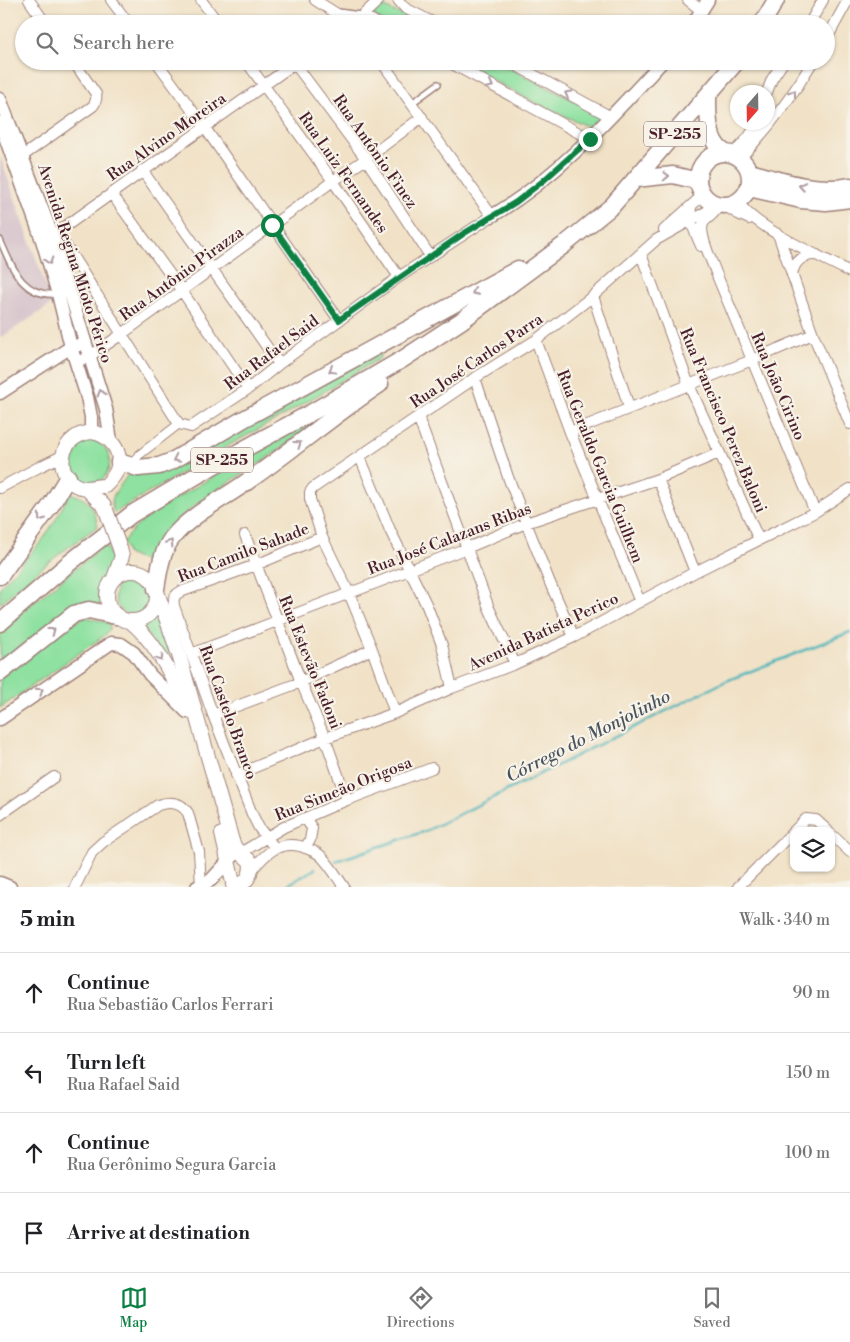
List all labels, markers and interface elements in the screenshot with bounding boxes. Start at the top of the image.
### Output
search box [15,15,835,70]
icon: search [33,29,61,57]
text: Search here [73,31,174,55]
one-way arrow [485,78,494,88]
north arrow [730,85,775,130]
street label: Rua Alvino Moreira [103,88,231,185]
one-way arrow [787,89,796,99]
one-way arrow [564,90,573,100]
street label: Rua Antônio Finez [328,91,422,212]
street label: Rua Luiz Fernandes [294,108,393,237]
road number: SP-255 [644,122,706,146]
route end [579,128,602,151]
street label: Avenida Regina Mioto Périco [33,160,117,366]
one-way arrow [663,171,671,181]
one-way arrow [797,181,806,191]
route start [261,214,284,237]
street label: Rua Antônio Pirazza [116,222,248,325]
one-way arrow [43,256,53,264]
one-way arrow [471,286,480,296]
street label: Rua José Carlos Parra [406,308,548,413]
street label: Rua Rafael Said [221,311,323,395]
street label: Rua Francisco Perez Baloni [675,325,771,516]
street label: Rua João Cirino [746,330,810,443]
one-way arrow [329,364,338,374]
street label: Rua Geraldo Garcia Guilhem [552,367,648,566]
one-way arrow [96,390,106,398]
one-way arrow [292,441,302,450]
road number: SP-255 [191,448,253,472]
one-way arrow [172,453,181,463]
street label: Rua José Calazans Ribas [365,498,534,579]
one-way arrow [38,512,47,522]
street label: Rua Camilo Sahade [175,519,312,587]
one-way arrow [164,539,174,548]
street label: Avenida Batista Perico [464,588,622,676]
street label: Rua Estevão Fadoni [274,593,346,732]
one-way arrow [46,628,56,637]
street label: Rua Castelo Branco [195,643,262,782]
one-way arrow [154,653,164,662]
water label: Córrego do Monjolinho [502,685,674,788]
one-way arrow [34,688,44,697]
street label: Rua Simeão Origosa [272,752,416,826]
map controls [790,827,835,872]
button: layers [790,827,835,872]
text: 5 min [20,907,75,933]
text: Walk · 340 m [740,910,830,930]
text: Continue [67,971,150,995]
icon: ahead [20,979,48,1007]
text: 90 m [792,983,830,1003]
text: Rua Sebastião Carlos Ferrari [67,995,274,1015]
text: Turn left [67,1051,146,1075]
icon: left [20,1059,48,1087]
text: 150 m [786,1063,830,1083]
text: Rua Rafael Said [67,1075,180,1095]
text: Continue [67,1131,150,1155]
icon: ahead [20,1139,48,1167]
text: 100 m [785,1143,830,1163]
text: Rua Gerônimo Segura Garcia [67,1155,276,1175]
icon: arrive [20,1219,48,1247]
text: Arrive at destination [67,1221,250,1245]
tab: Map [120,1284,148,1332]
tab: Directions [387,1284,454,1332]
tab: Saved [694,1284,730,1332]

